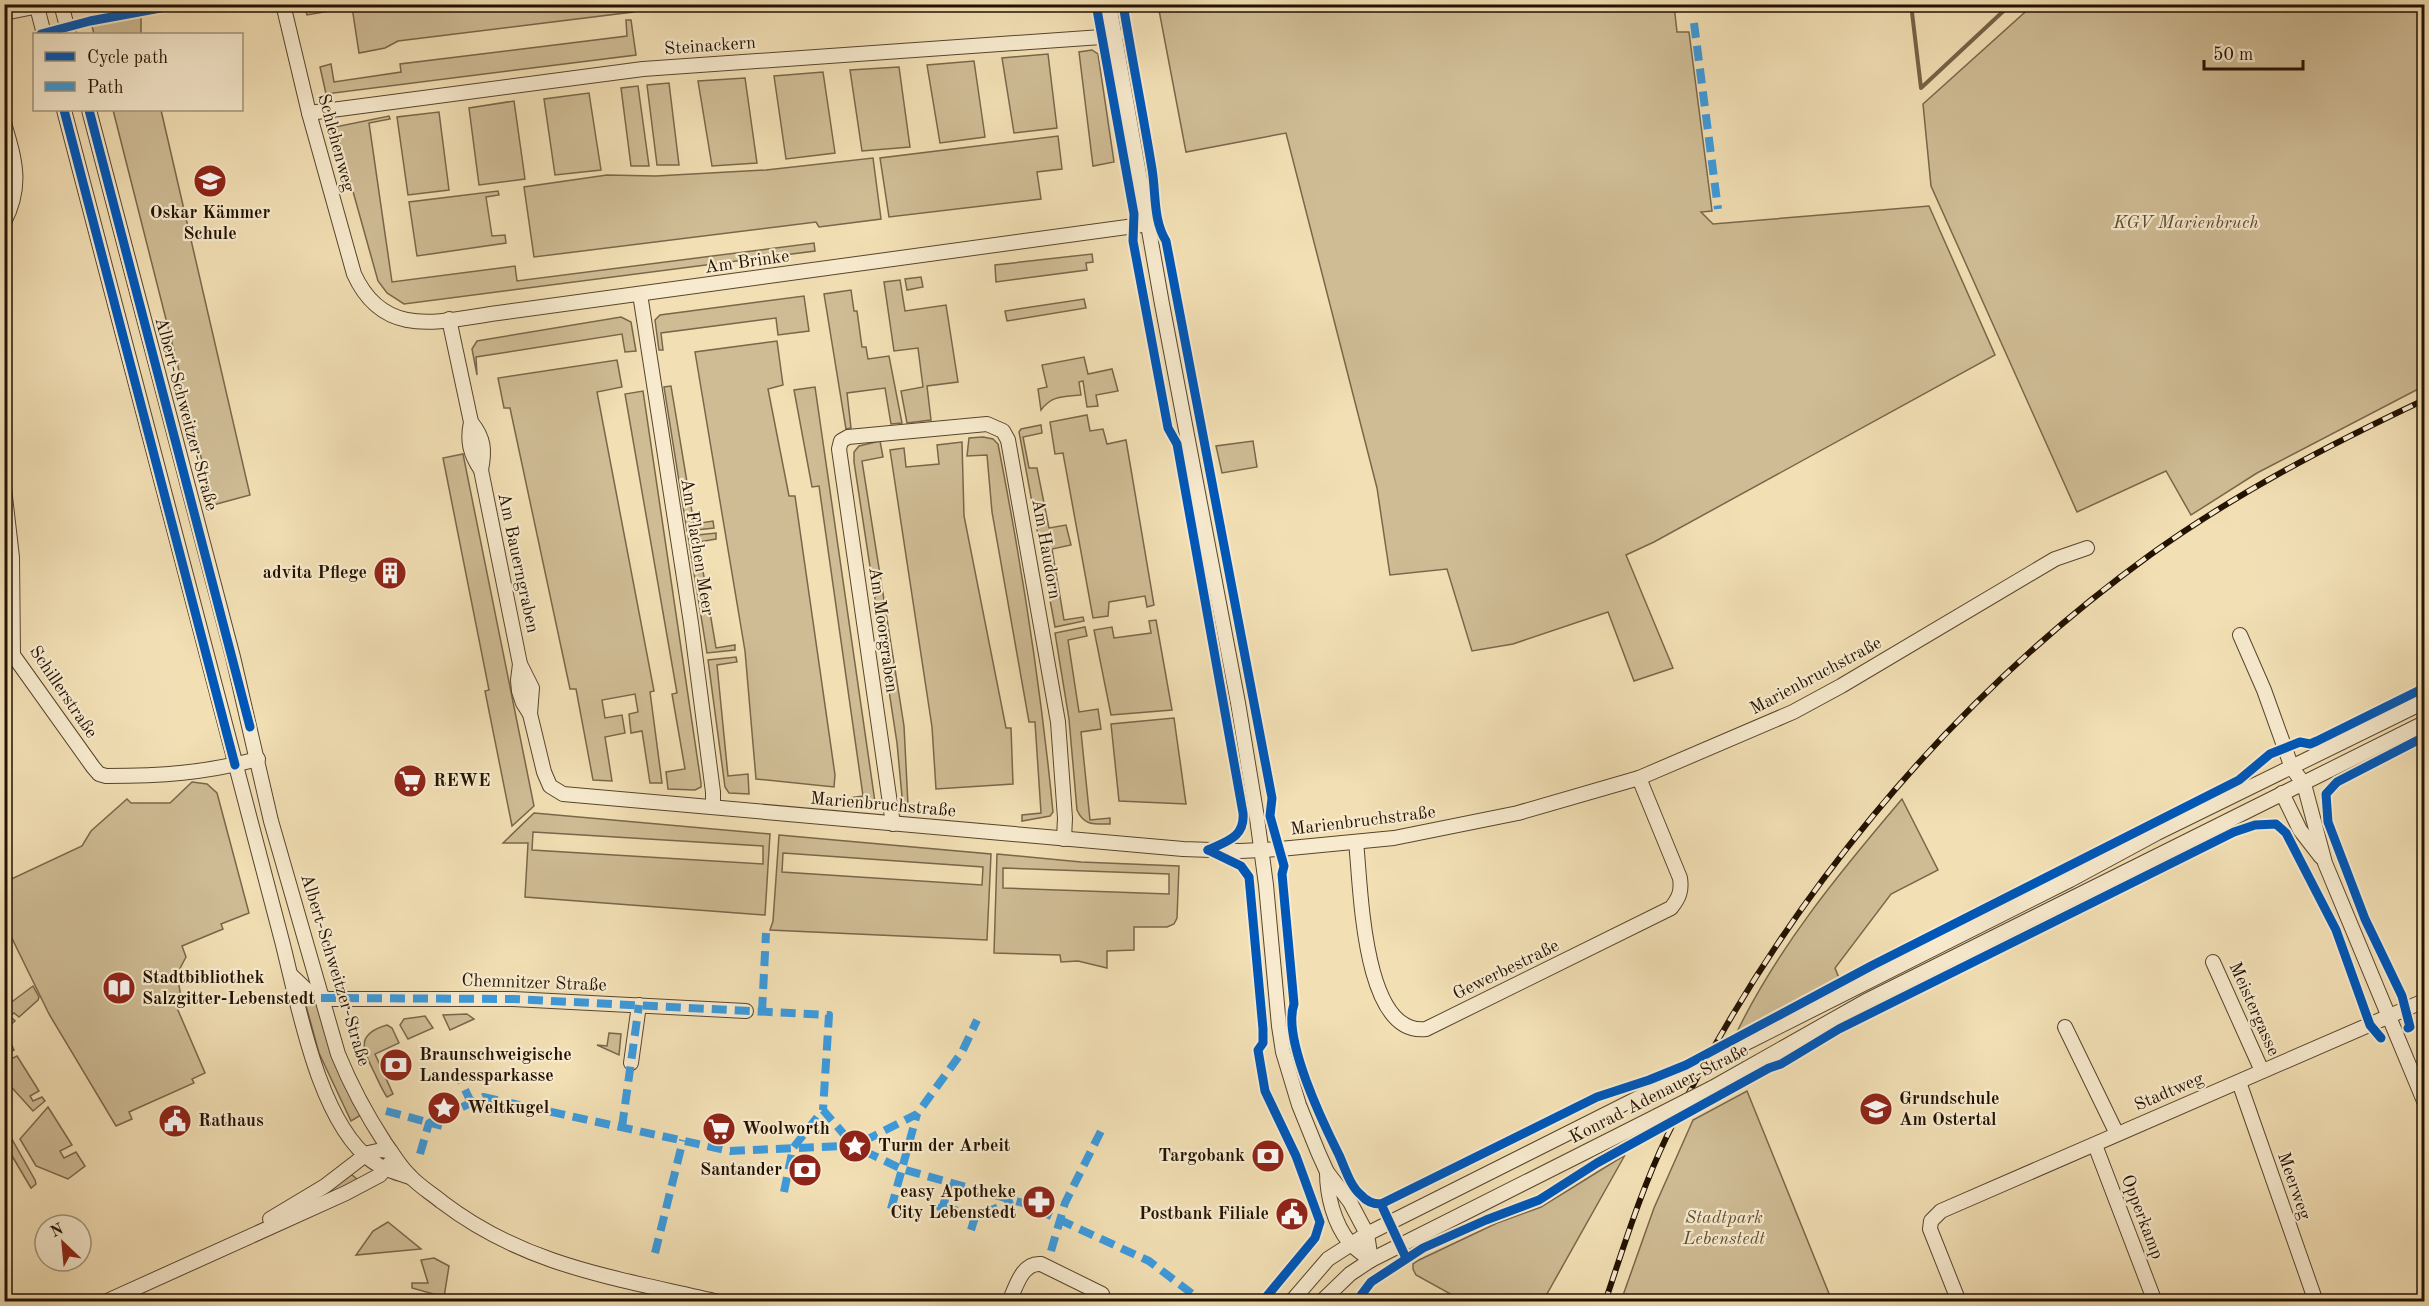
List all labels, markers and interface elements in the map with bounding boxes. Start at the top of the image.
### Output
legend [33,33,243,111]
scale bar [2204,33,2303,71]
street label: Steinackern [664,34,757,58]
text: 50 m [2213,46,2253,64]
text: Cycle path [87,49,168,67]
text: Path [87,79,124,97]
street label: Schlehenweg [314,92,358,194]
school or university icon: Oskar Kämmer Schule [192,163,228,199]
place label: Oskar Kämmer Schule [150,204,271,243]
park label: KGV Marienbruch [2112,214,2259,232]
street label: Am Brinke [704,247,790,277]
street label: Albert-Schweitzer-Straße [151,315,221,513]
street label: Am Flachen Meer [677,477,717,618]
street label: Am Bauerngraben [494,491,542,635]
street label: Am Haudorn [1028,498,1064,601]
building icon: advita Pflege [372,555,408,591]
place label: advita Pflege [263,564,367,582]
street label: Am Moorgraben [865,566,901,694]
street label: Marienbruchstraße [1747,634,1885,718]
street label: Schillerstraße [26,643,100,741]
supermarket icon: REWE [392,763,428,799]
place label: REWE [433,772,490,790]
street label: Marienbruchstraße [809,790,957,820]
street label: Marienbruchstraße [1289,803,1437,839]
street label: Albert-Schweitzer-Straße [297,872,373,1068]
street label: Gewerbestraße [1450,937,1562,1003]
street label: Meistergasse [2225,959,2283,1059]
place label: Stadtbibliothek Salzgitter-Lebenstedt [142,969,316,1008]
library icon: Stadtbibliothek Salzgitter-Lebenstedt [101,970,137,1006]
street label: Chemnitzer Straße [461,971,607,995]
street label: Konrad-Adenauer-Straße [1567,1041,1751,1147]
place label: Braunschweigische Landessparkasse [419,1046,572,1085]
bank icon: Braunschweigische Landessparkasse [378,1047,414,1083]
street label: Stadtweg [2132,1069,2206,1115]
place icon: Weltkugel [426,1090,462,1126]
place label: Grundschule Am Ostertal [1899,1090,2000,1129]
school or university icon: Grundschule Am Ostertal [1858,1091,1894,1127]
place label: Weltkugel [467,1099,550,1117]
public building icon: Rathaus [157,1103,193,1139]
supermarket icon: Woolworth [701,1111,737,1147]
place label: Rathaus [198,1112,264,1130]
place label: Woolworth [742,1120,830,1138]
place icon: Turm der Arbeit [837,1128,873,1164]
place label: Turm der Arbeit [878,1137,1011,1155]
bank icon: Targobank [1250,1138,1286,1174]
place label: Targobank [1158,1147,1245,1165]
street label: Meerweg [2274,1150,2314,1222]
bank icon: Santander [787,1152,823,1188]
place label: Santander [700,1161,782,1179]
street label: Opperkamp [2118,1172,2166,1262]
place label: easy Apotheke City Lebenstedt [890,1183,1016,1222]
pharmacy icon: easy Apotheke City Lebenstedt [1021,1184,1057,1220]
public building icon: Postbank Filiale [1274,1196,1310,1232]
place label: Postbank Filiale [1139,1205,1269,1223]
park label: Stadtpark Lebenstedt [1682,1209,1765,1248]
north arrow [33,1213,93,1273]
text: N [48,1221,67,1241]

